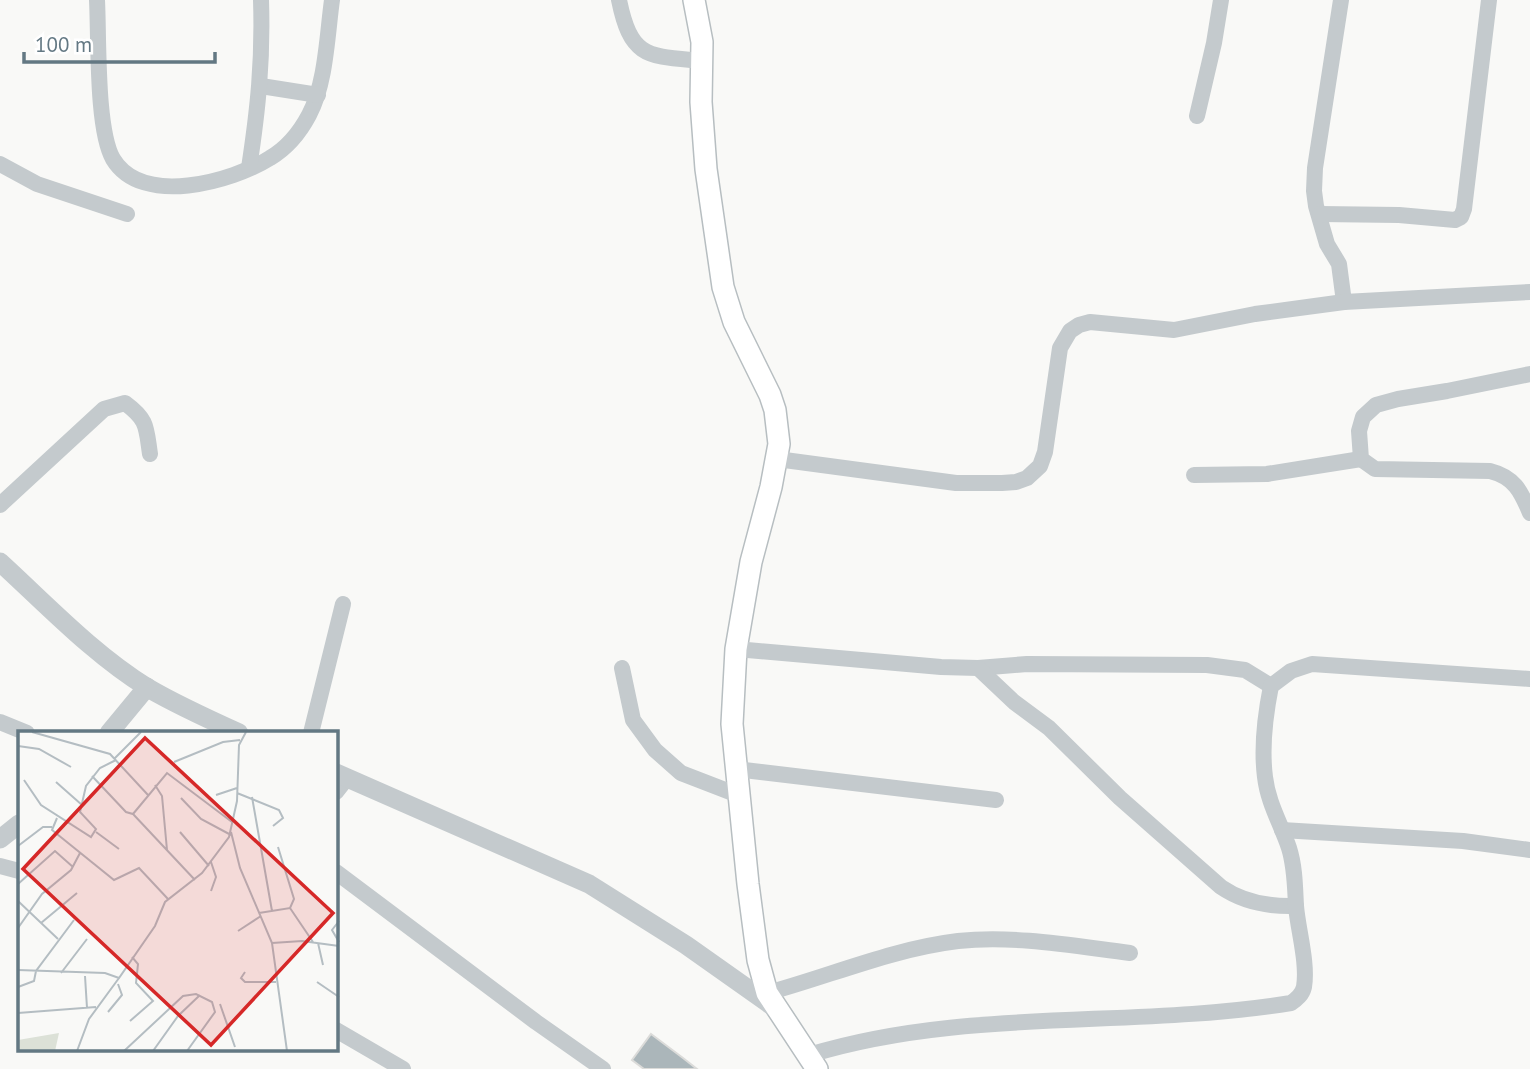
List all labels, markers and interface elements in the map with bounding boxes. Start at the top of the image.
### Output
scale bar [24,21,215,65]
text: 100 m [35,31,92,58]
inset map [18,731,338,1052]

